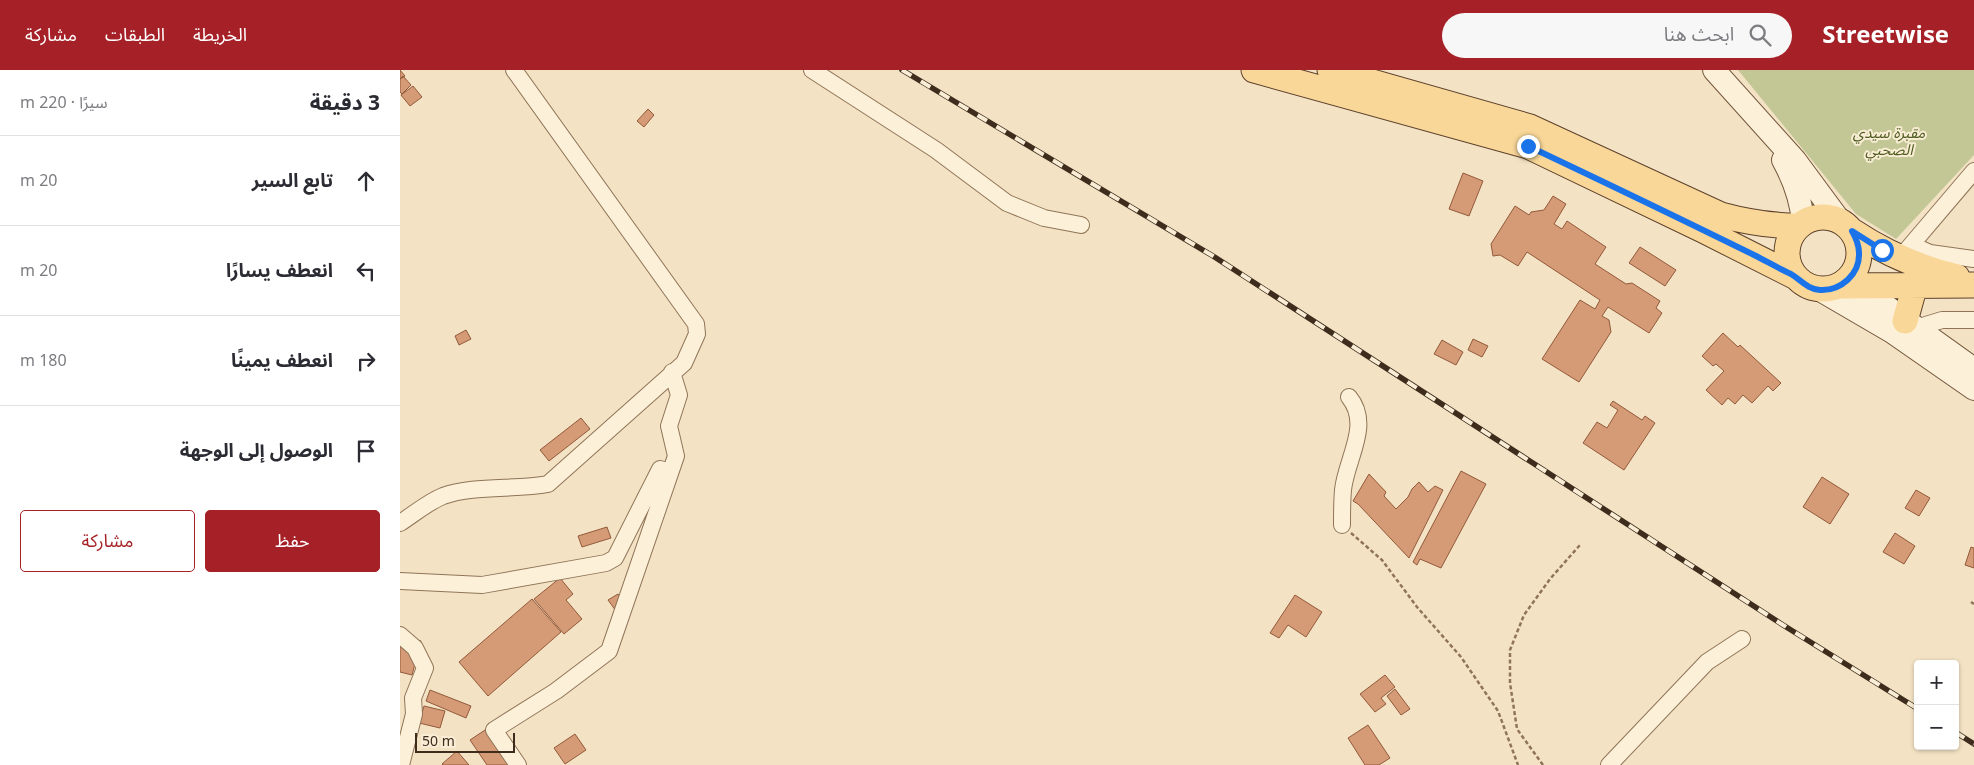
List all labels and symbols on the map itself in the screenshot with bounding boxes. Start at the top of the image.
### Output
park label: مقبرة سيدي الصحبي [1853,117,1925,166]
route end [1517,135,1540,158]
route start [1871,239,1894,262]
scale bar [415,730,515,753]

